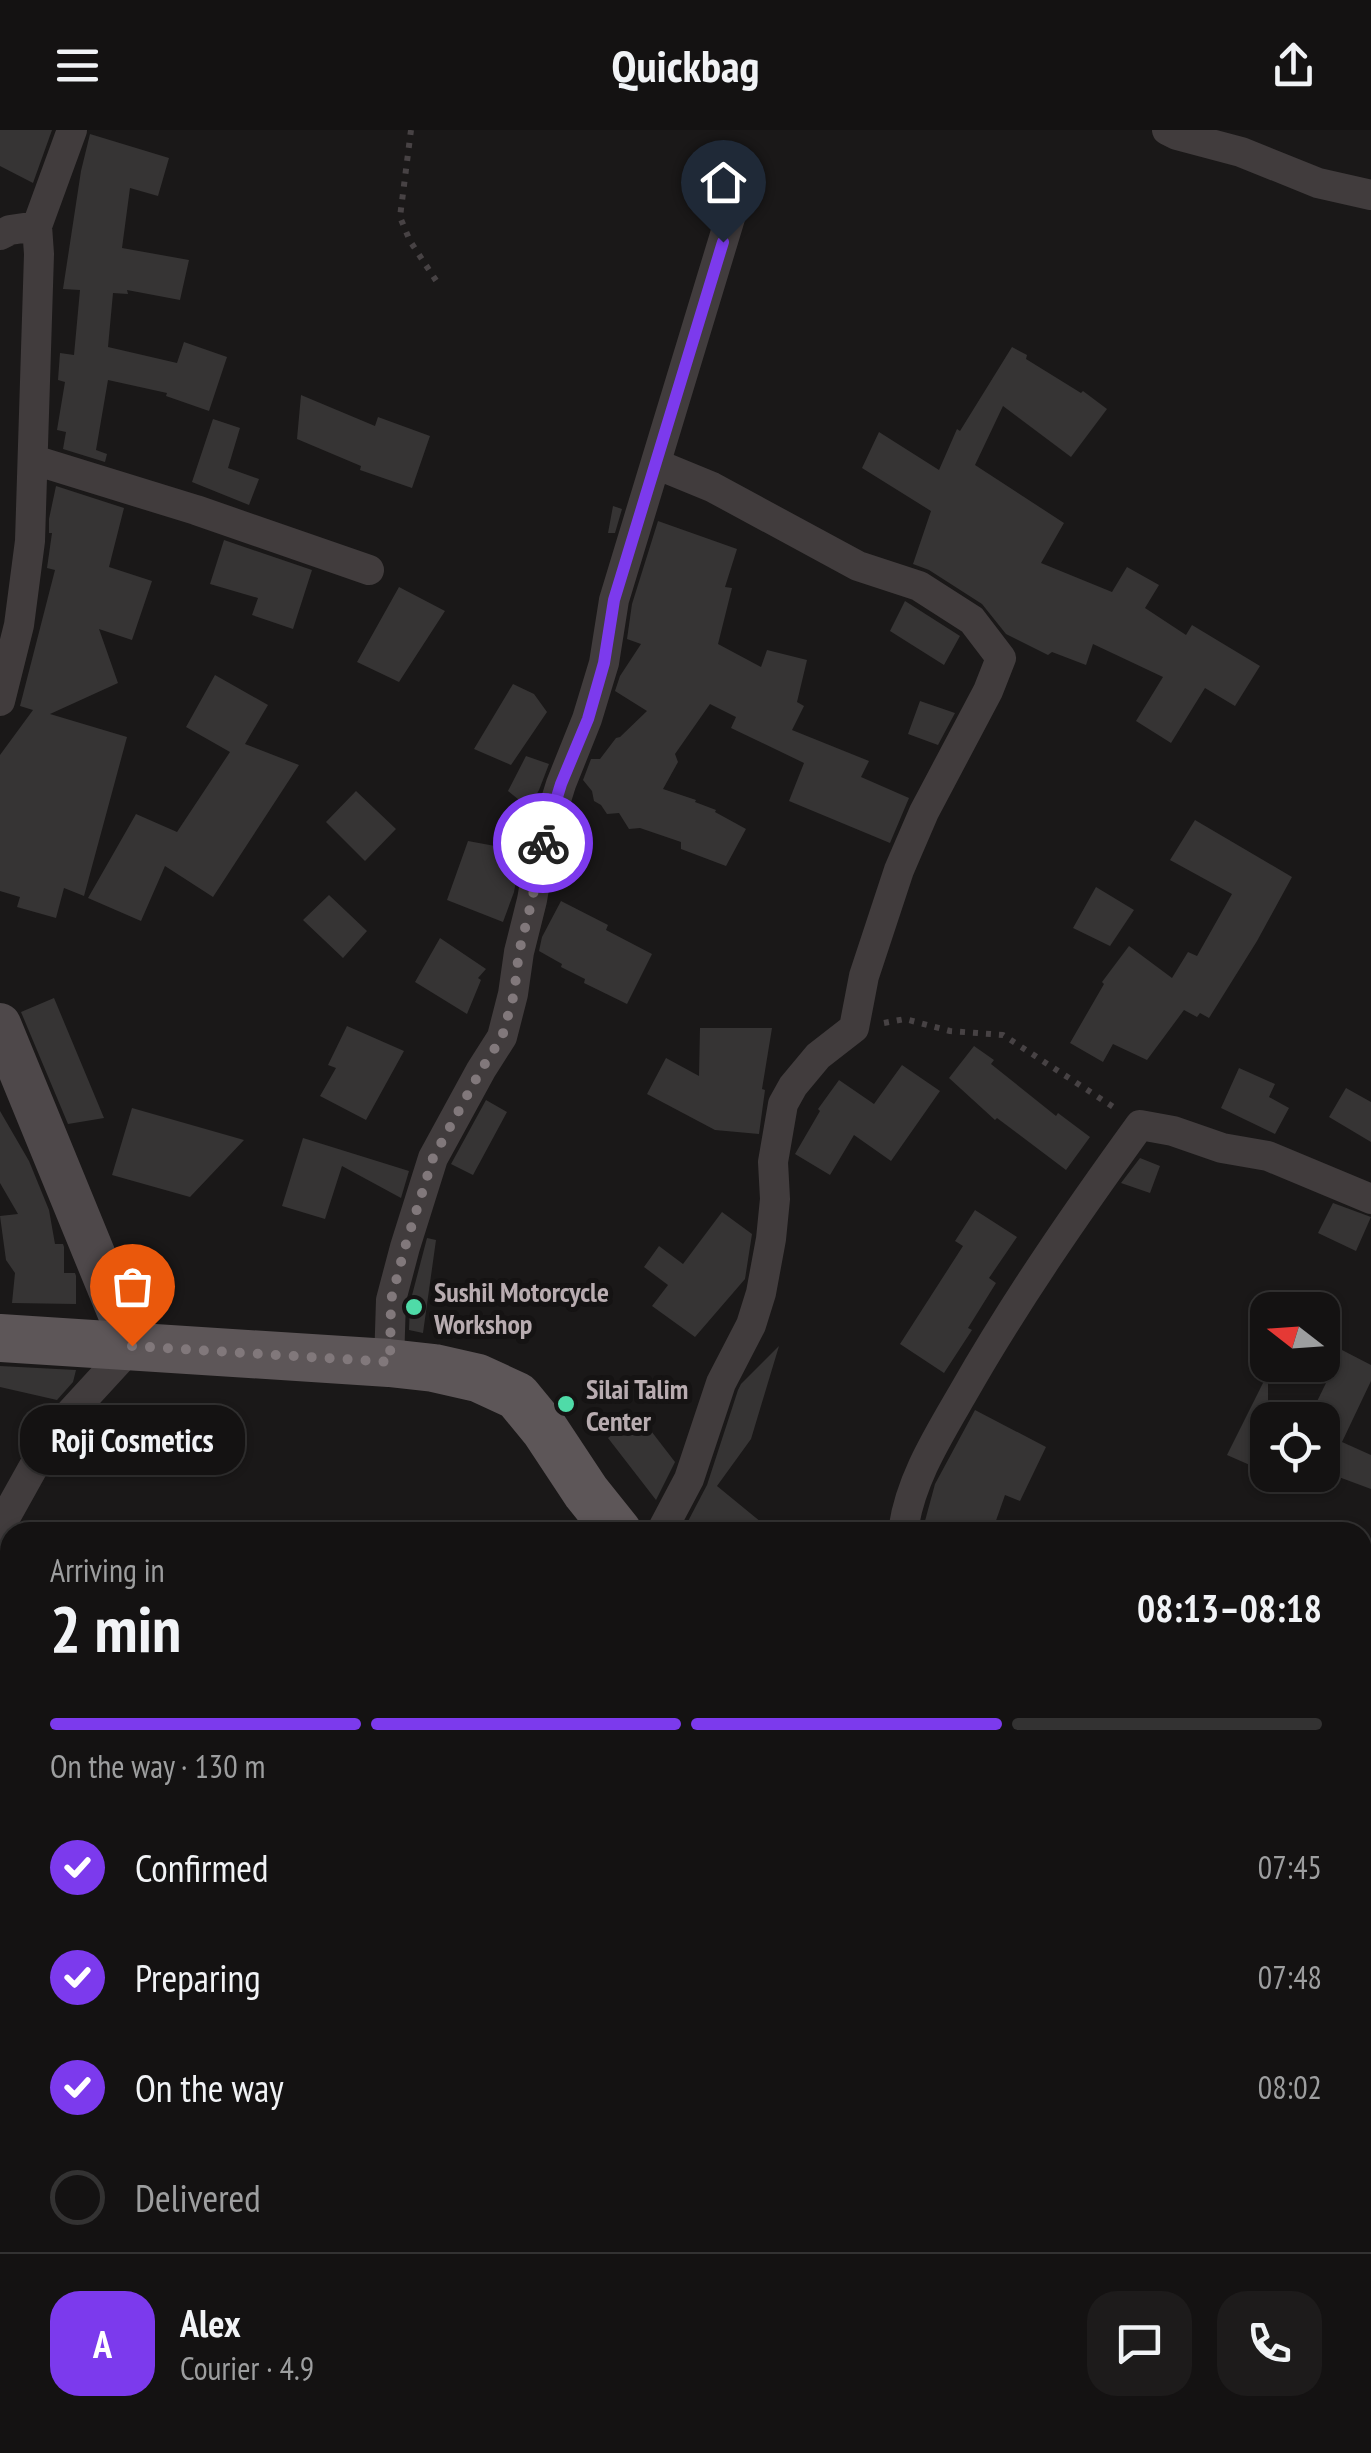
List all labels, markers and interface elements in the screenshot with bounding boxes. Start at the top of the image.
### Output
text: Quickbag [612,36,759,94]
icon: menu [50,38,105,93]
icon: share [1266,38,1321,93]
pin [681,140,766,243]
icon: home [696,155,751,210]
courier [493,793,593,893]
icon: bike [516,816,571,871]
pin [90,1244,175,1347]
icon: bag [105,1259,160,1314]
place label: Sushil Motorcycle Workshop [433,1273,609,1342]
north arrow [1250,1292,1340,1382]
map controls [1250,1292,1340,1492]
marker: Sushil Motorcycle Workshop [403,1296,425,1318]
place label: Silai Talim Center [586,1370,688,1439]
marker: Silai Talim Center [555,1393,577,1415]
button: locate [1250,1402,1340,1492]
callout: Roji Cosmetics [19,1406,244,1476]
text: Roji Cosmetics [51,1419,214,1461]
text: Arriving in [50,1549,165,1591]
text: 08:13–08:18 [1137,1583,1322,1632]
text: 2 min [50,1586,181,1670]
text: On the way · 130 m [50,1745,265,1787]
icon: check [50,1840,105,1895]
text: Confirmed [135,1843,268,1892]
text: 07:45 [1258,1846,1322,1888]
icon: check [50,1950,105,2005]
text: Preparing [135,1953,261,2002]
text: 07:48 [1258,1956,1322,1998]
icon: check [50,2060,105,2115]
text: On the way [135,2063,283,2112]
text: 08:02 [1258,2066,1322,2108]
text: Delivered [135,2173,261,2222]
button: chat [1087,2291,1192,2396]
button: phone [1217,2291,1322,2396]
text: Alex [180,2298,241,2347]
text: A [93,2319,112,2368]
text: Courier · 4.9 [180,2347,314,2389]

